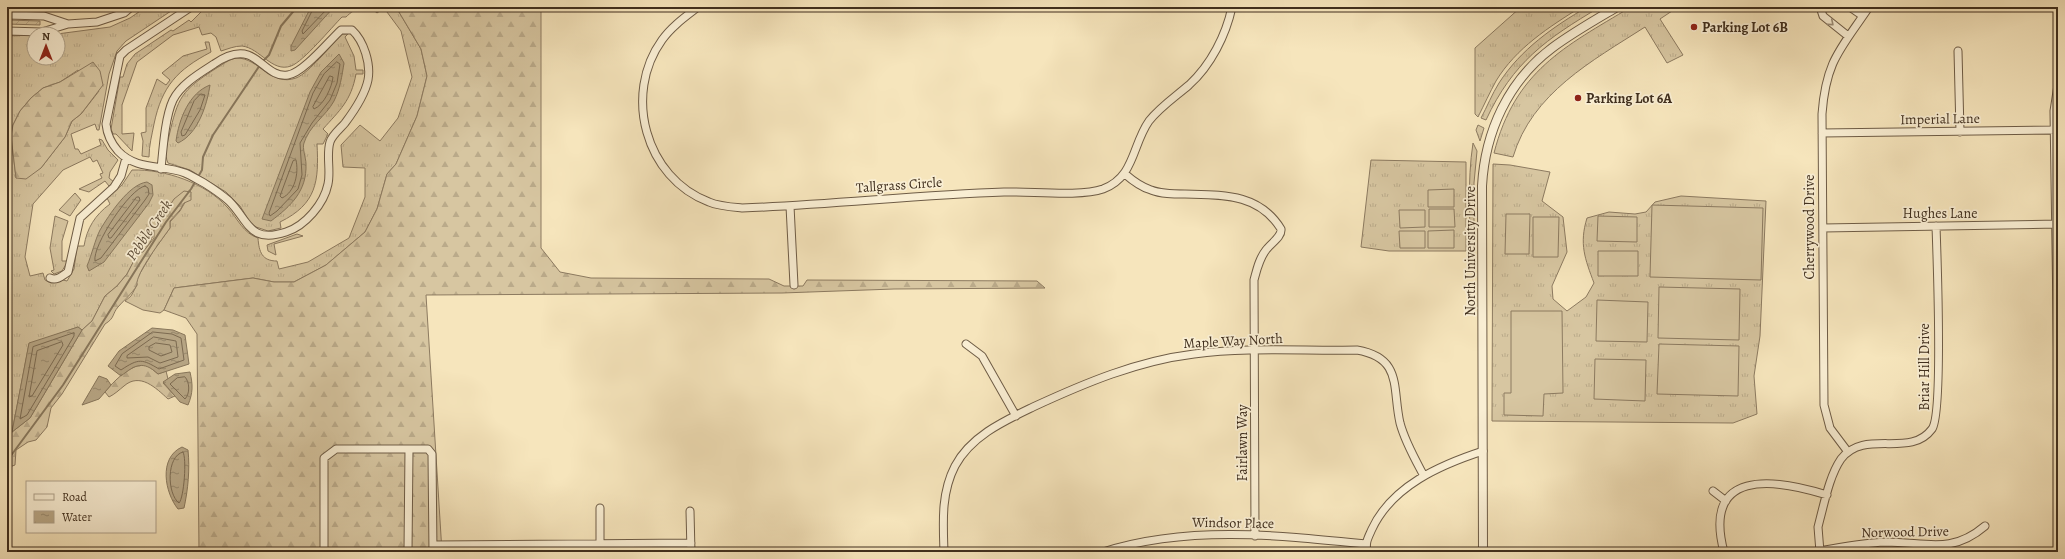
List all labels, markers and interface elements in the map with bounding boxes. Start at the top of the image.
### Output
place label: Parking Lot 6B [1702,18,1788,37]
one-way arrow [1827,19,1834,26]
marker: Parking Lot 6B [1689,22,1699,32]
north arrow [26,26,66,66]
text: N [42,29,50,44]
place label: Parking Lot 6A [1586,89,1672,108]
marker: Parking Lot 6A [1573,93,1583,103]
street label: Imperial Lane [1900,109,1980,129]
street label: Tallgrass Circle [855,173,943,197]
street label: Cherrywood Drive [1800,175,1819,280]
street label: North University Drive [1461,186,1480,316]
water label: Pebble Creek [121,196,177,264]
street label: Hughes Lane [1903,204,1977,223]
street label: Briar Hill Drive [1915,323,1934,411]
street label: Maple Way North [1183,329,1284,353]
street label: Fairlawn Way [1233,404,1252,481]
legend [26,481,156,533]
text: Road [62,489,88,505]
text: Water [61,509,92,525]
street label: Windsor Place [1191,513,1274,533]
street label: Norwood Drive [1861,522,1949,542]

